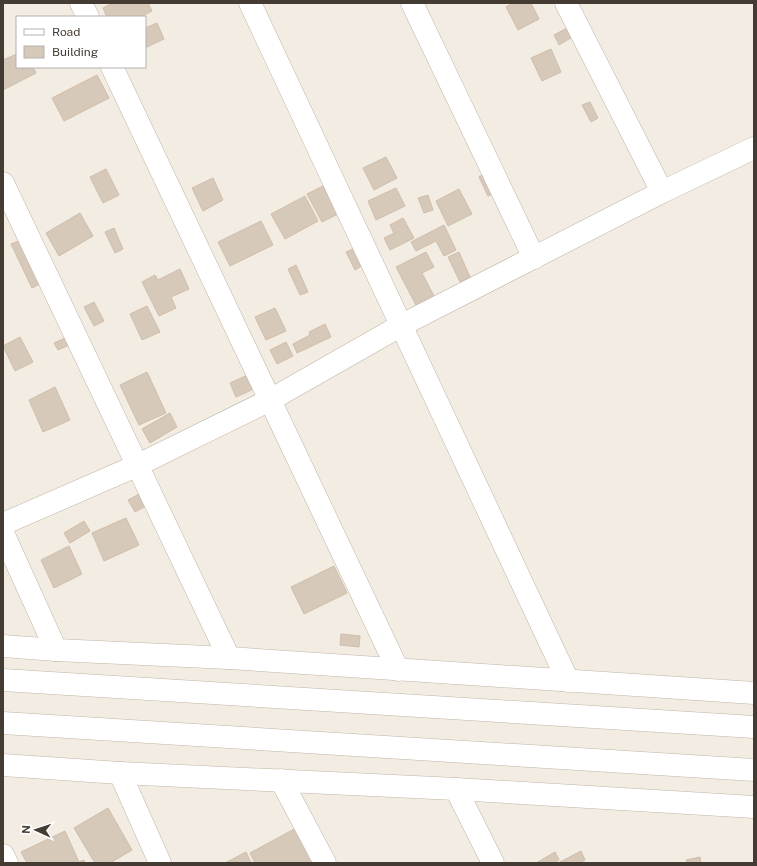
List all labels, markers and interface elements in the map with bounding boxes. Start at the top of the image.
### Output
legend [16,16,146,68]
text: Road [52,25,80,39]
text: Building [52,45,98,59]
north arrow [16,810,56,850]
text: N [20,825,32,834]

